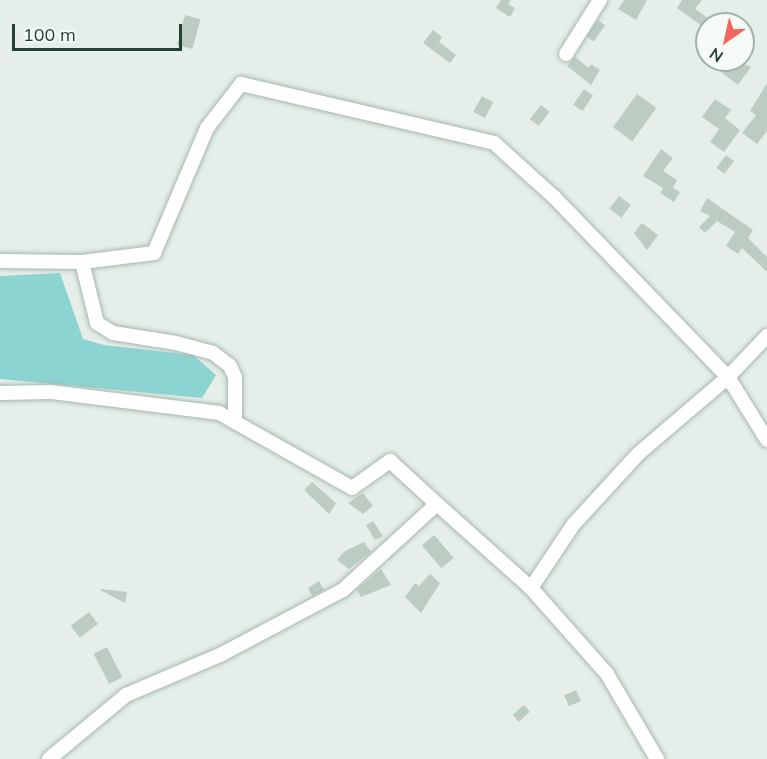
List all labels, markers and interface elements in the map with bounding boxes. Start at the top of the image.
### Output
scale bar [15,12,184,50]
north arrow [695,12,755,72]
text: 100 m [23,23,76,46]
text: N [705,44,727,67]

